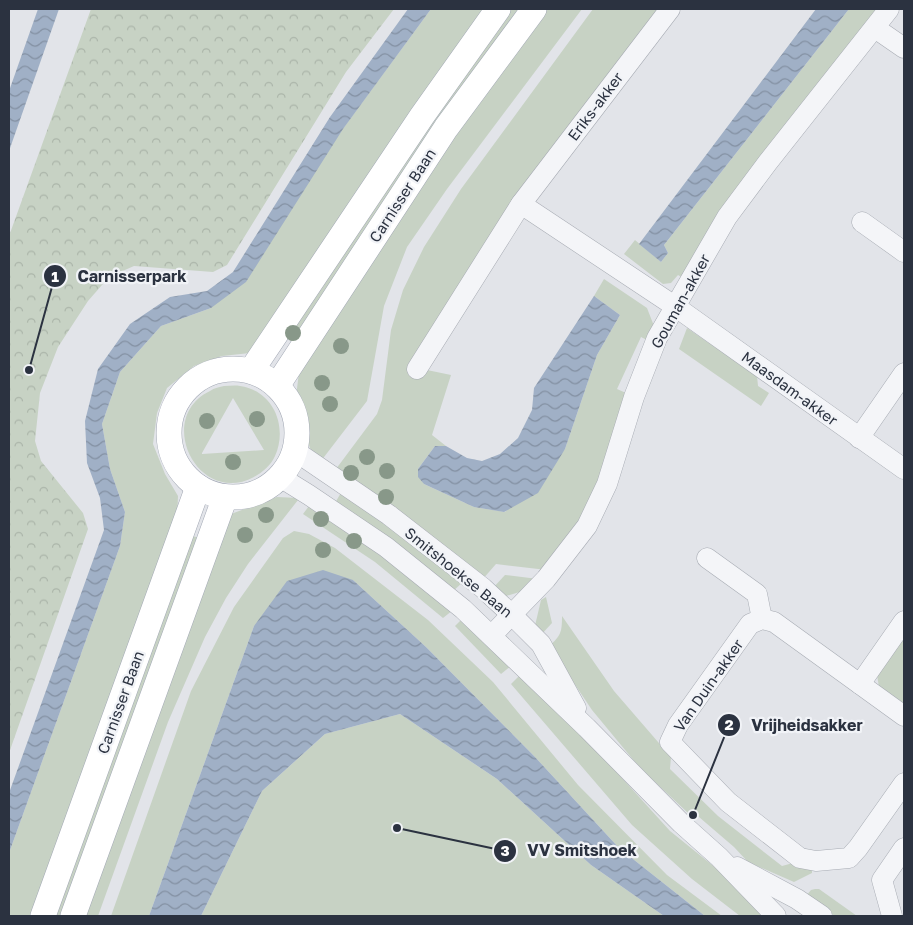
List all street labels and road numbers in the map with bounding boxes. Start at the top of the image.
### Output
street label: Eriks-akker [563,68,627,144]
street label: Carnisser Baan [365,145,439,245]
street label: Gouman-akker [647,251,713,351]
street label: Maasdam-akker [739,347,842,429]
street label: Smitshoekse Baan [402,523,516,621]
street label: Van Duin-akker [669,635,747,735]
street label: Carnisser Baan [93,648,147,756]

